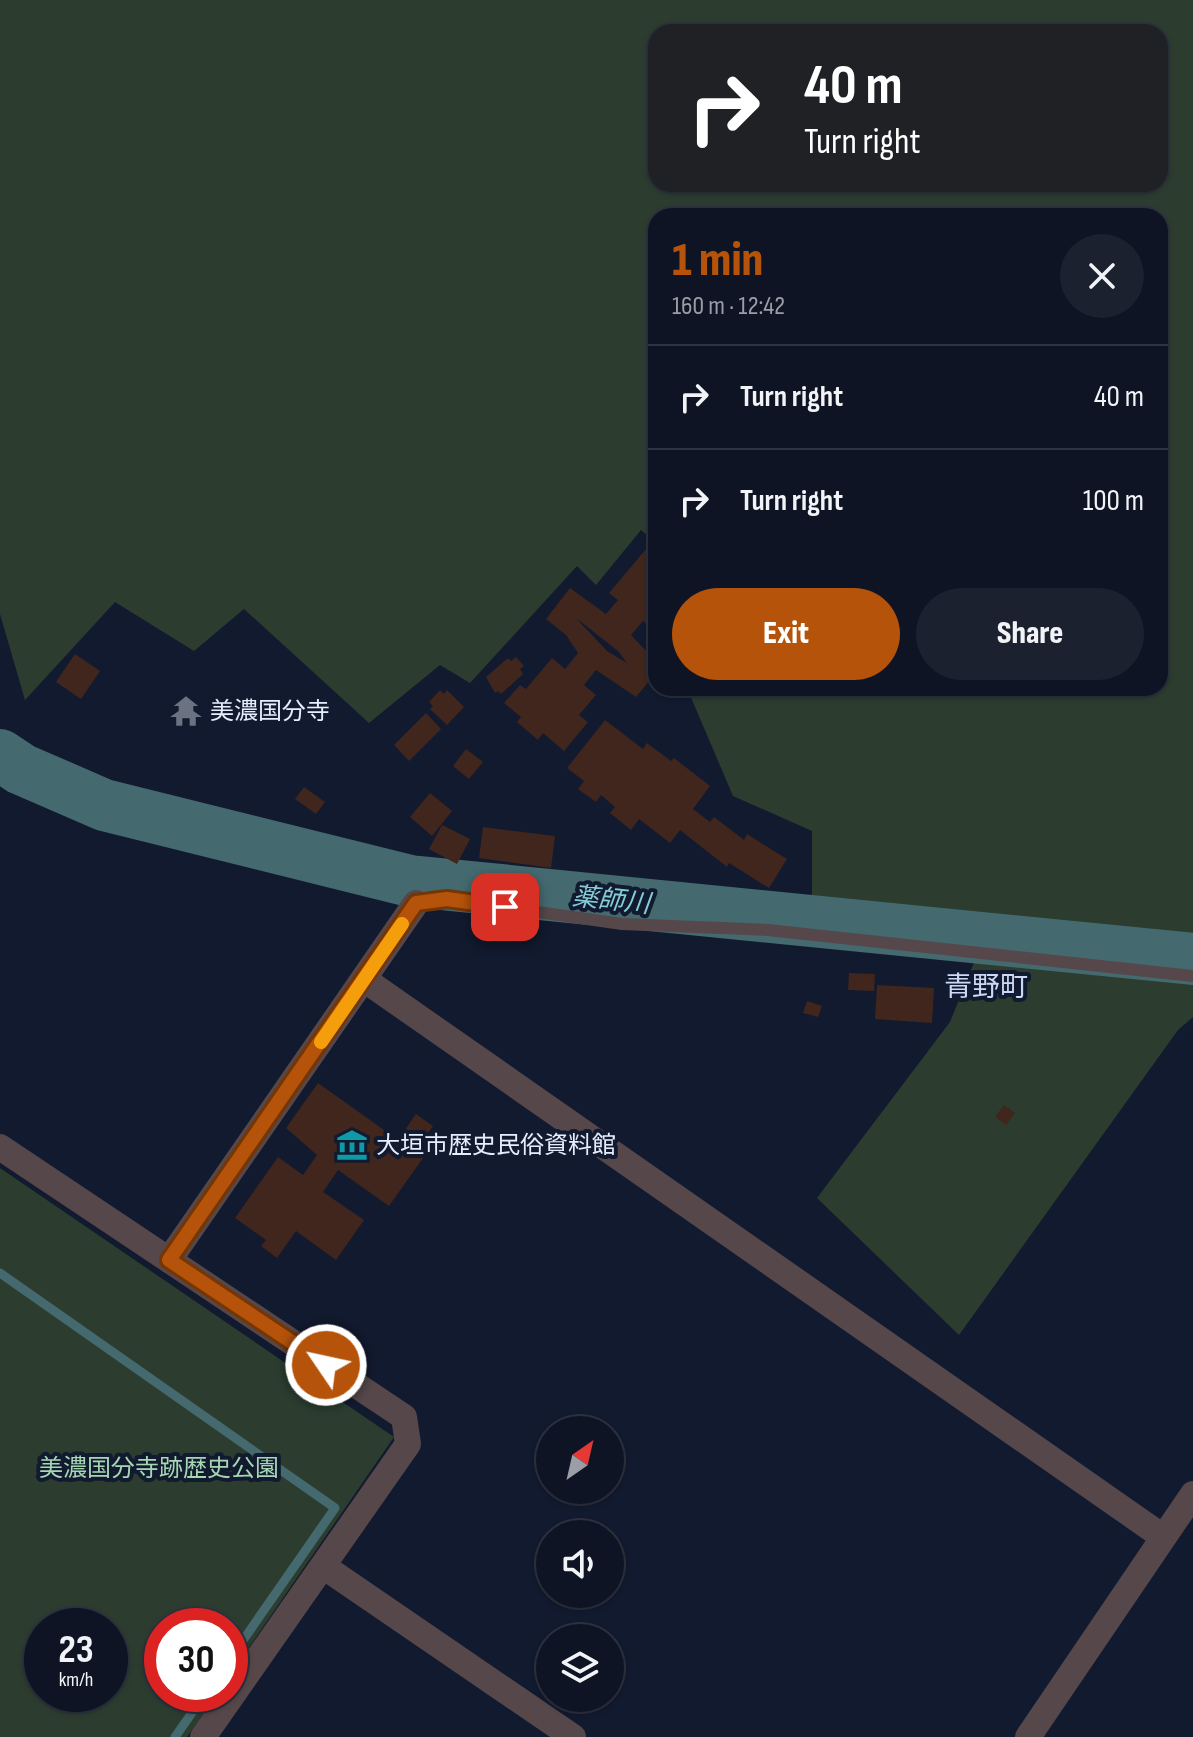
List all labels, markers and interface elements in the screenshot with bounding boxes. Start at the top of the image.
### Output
text: 40 m [804,53,903,120]
icon: right [672,56,776,160]
text: Turn right [804,121,921,164]
text: 1 min [672,232,763,289]
button: close [1060,234,1144,318]
text: 160 m · 12:42 [672,291,785,322]
icon: right [672,375,716,419]
text: Turn right [740,379,843,415]
text: 40 m [1094,379,1144,415]
icon: right [672,479,716,523]
text: Turn right [740,483,843,519]
text: 100 m [1083,483,1144,519]
button: Exit [672,588,900,680]
button: Share [916,588,1144,680]
temple icon: 美濃国分寺 [169,694,203,728]
place label: 美濃国分寺 [210,697,330,726]
pin [471,873,539,941]
water label: 薬師川 [571,882,654,921]
icon: arrive [483,885,527,929]
district label: 青野町 [944,971,1028,1004]
museum icon: 大垣市歴史民俗資料館 [335,1128,369,1162]
place label: 大垣市歴史民俗資料館 [376,1131,616,1160]
position arrow [284,1323,368,1407]
north arrow [536,1416,624,1504]
map controls [536,1416,624,1712]
park label: 美濃国分寺跡歴史公園 [39,1454,279,1483]
button: sound [536,1520,624,1608]
speed limit sign: 30 [144,1608,248,1712]
button: layers [536,1624,624,1712]
text: 23 [58,1626,94,1674]
text: km/h [59,1668,93,1692]

